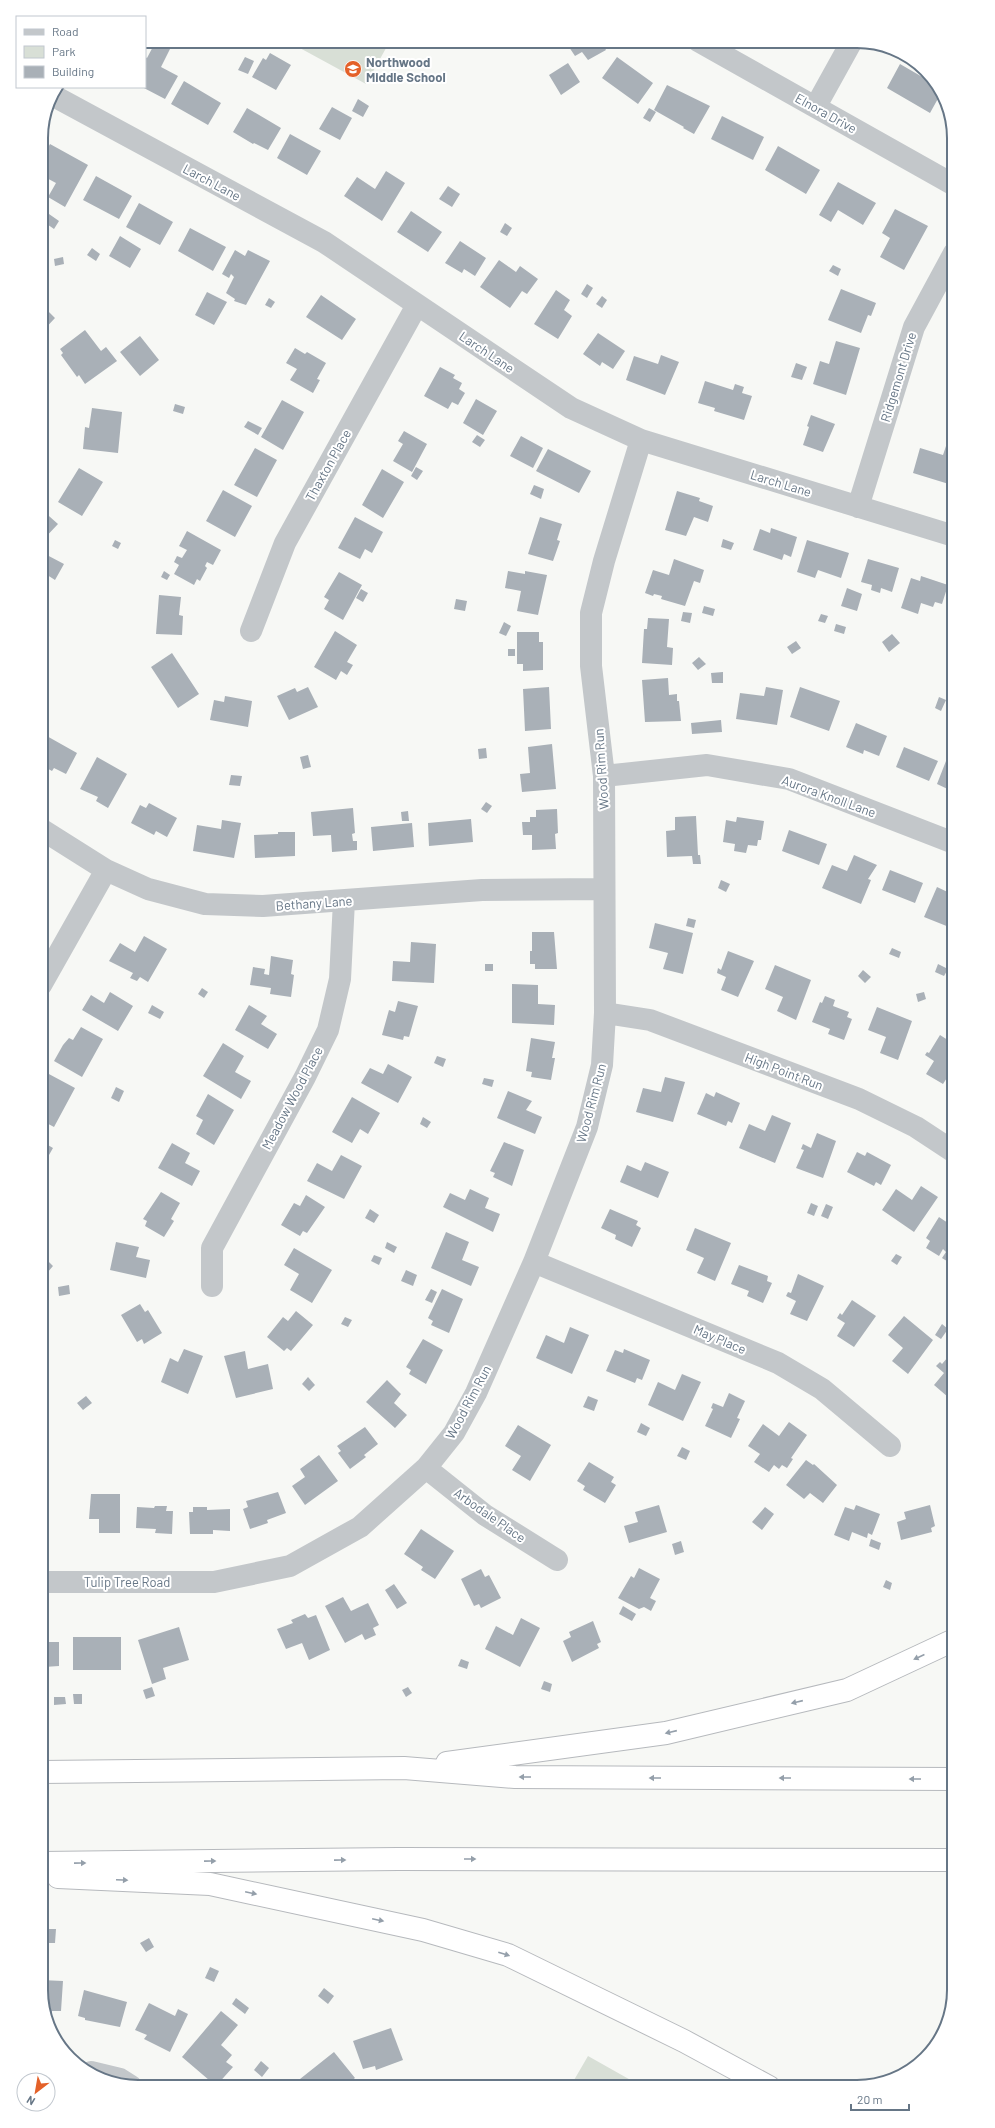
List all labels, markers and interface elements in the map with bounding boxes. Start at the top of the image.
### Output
legend [16,16,146,88]
text: Road [52,24,79,38]
text: Park [52,44,76,58]
place label: Northwood Middle School [366,54,446,85]
school or university icon: Northwood Middle School [343,59,363,79]
text: Building [52,64,94,78]
street label: Elnora Drive [792,90,860,136]
street label: Larch Lane [180,160,244,204]
street label: Larch Lane [456,328,518,376]
street label: Ridgemont Drive [877,330,919,424]
street label: Thaxton Place [302,426,354,504]
street label: Larch Lane [749,466,813,500]
street label: Wood Rim Run [590,728,612,810]
street label: Aurora Knoll Lane [780,772,878,820]
street label: Bethany Lane [275,892,353,914]
street label: Meadow Wood Place [258,1044,326,1152]
street label: High Point Run [743,1049,825,1093]
street label: Wood Rim Run [573,1062,609,1144]
street label: May Place [691,1321,749,1357]
street label: Wood Rim Run [442,1362,494,1442]
street label: Arbodale Place [451,1484,529,1546]
street label: Tulip Tree Road [84,1574,170,1590]
one-way arrow [913,1654,924,1660]
one-way arrow [791,1699,804,1705]
one-way arrow [665,1729,677,1735]
one-way arrow [518,1774,531,1780]
one-way arrow [648,1775,661,1781]
one-way arrow [778,1775,791,1781]
one-way arrow [908,1776,921,1782]
one-way arrow [464,1856,477,1862]
one-way arrow [334,1857,347,1863]
one-way arrow [204,1858,217,1864]
one-way arrow [74,1860,87,1866]
one-way arrow [116,1877,129,1883]
one-way arrow [245,1891,257,1897]
one-way arrow [372,1918,384,1924]
one-way arrow [498,1951,510,1957]
north arrow [16,2072,56,2112]
scale bar [851,2086,909,2112]
text: 20 m [857,2092,883,2106]
text: N [24,2094,37,2108]

